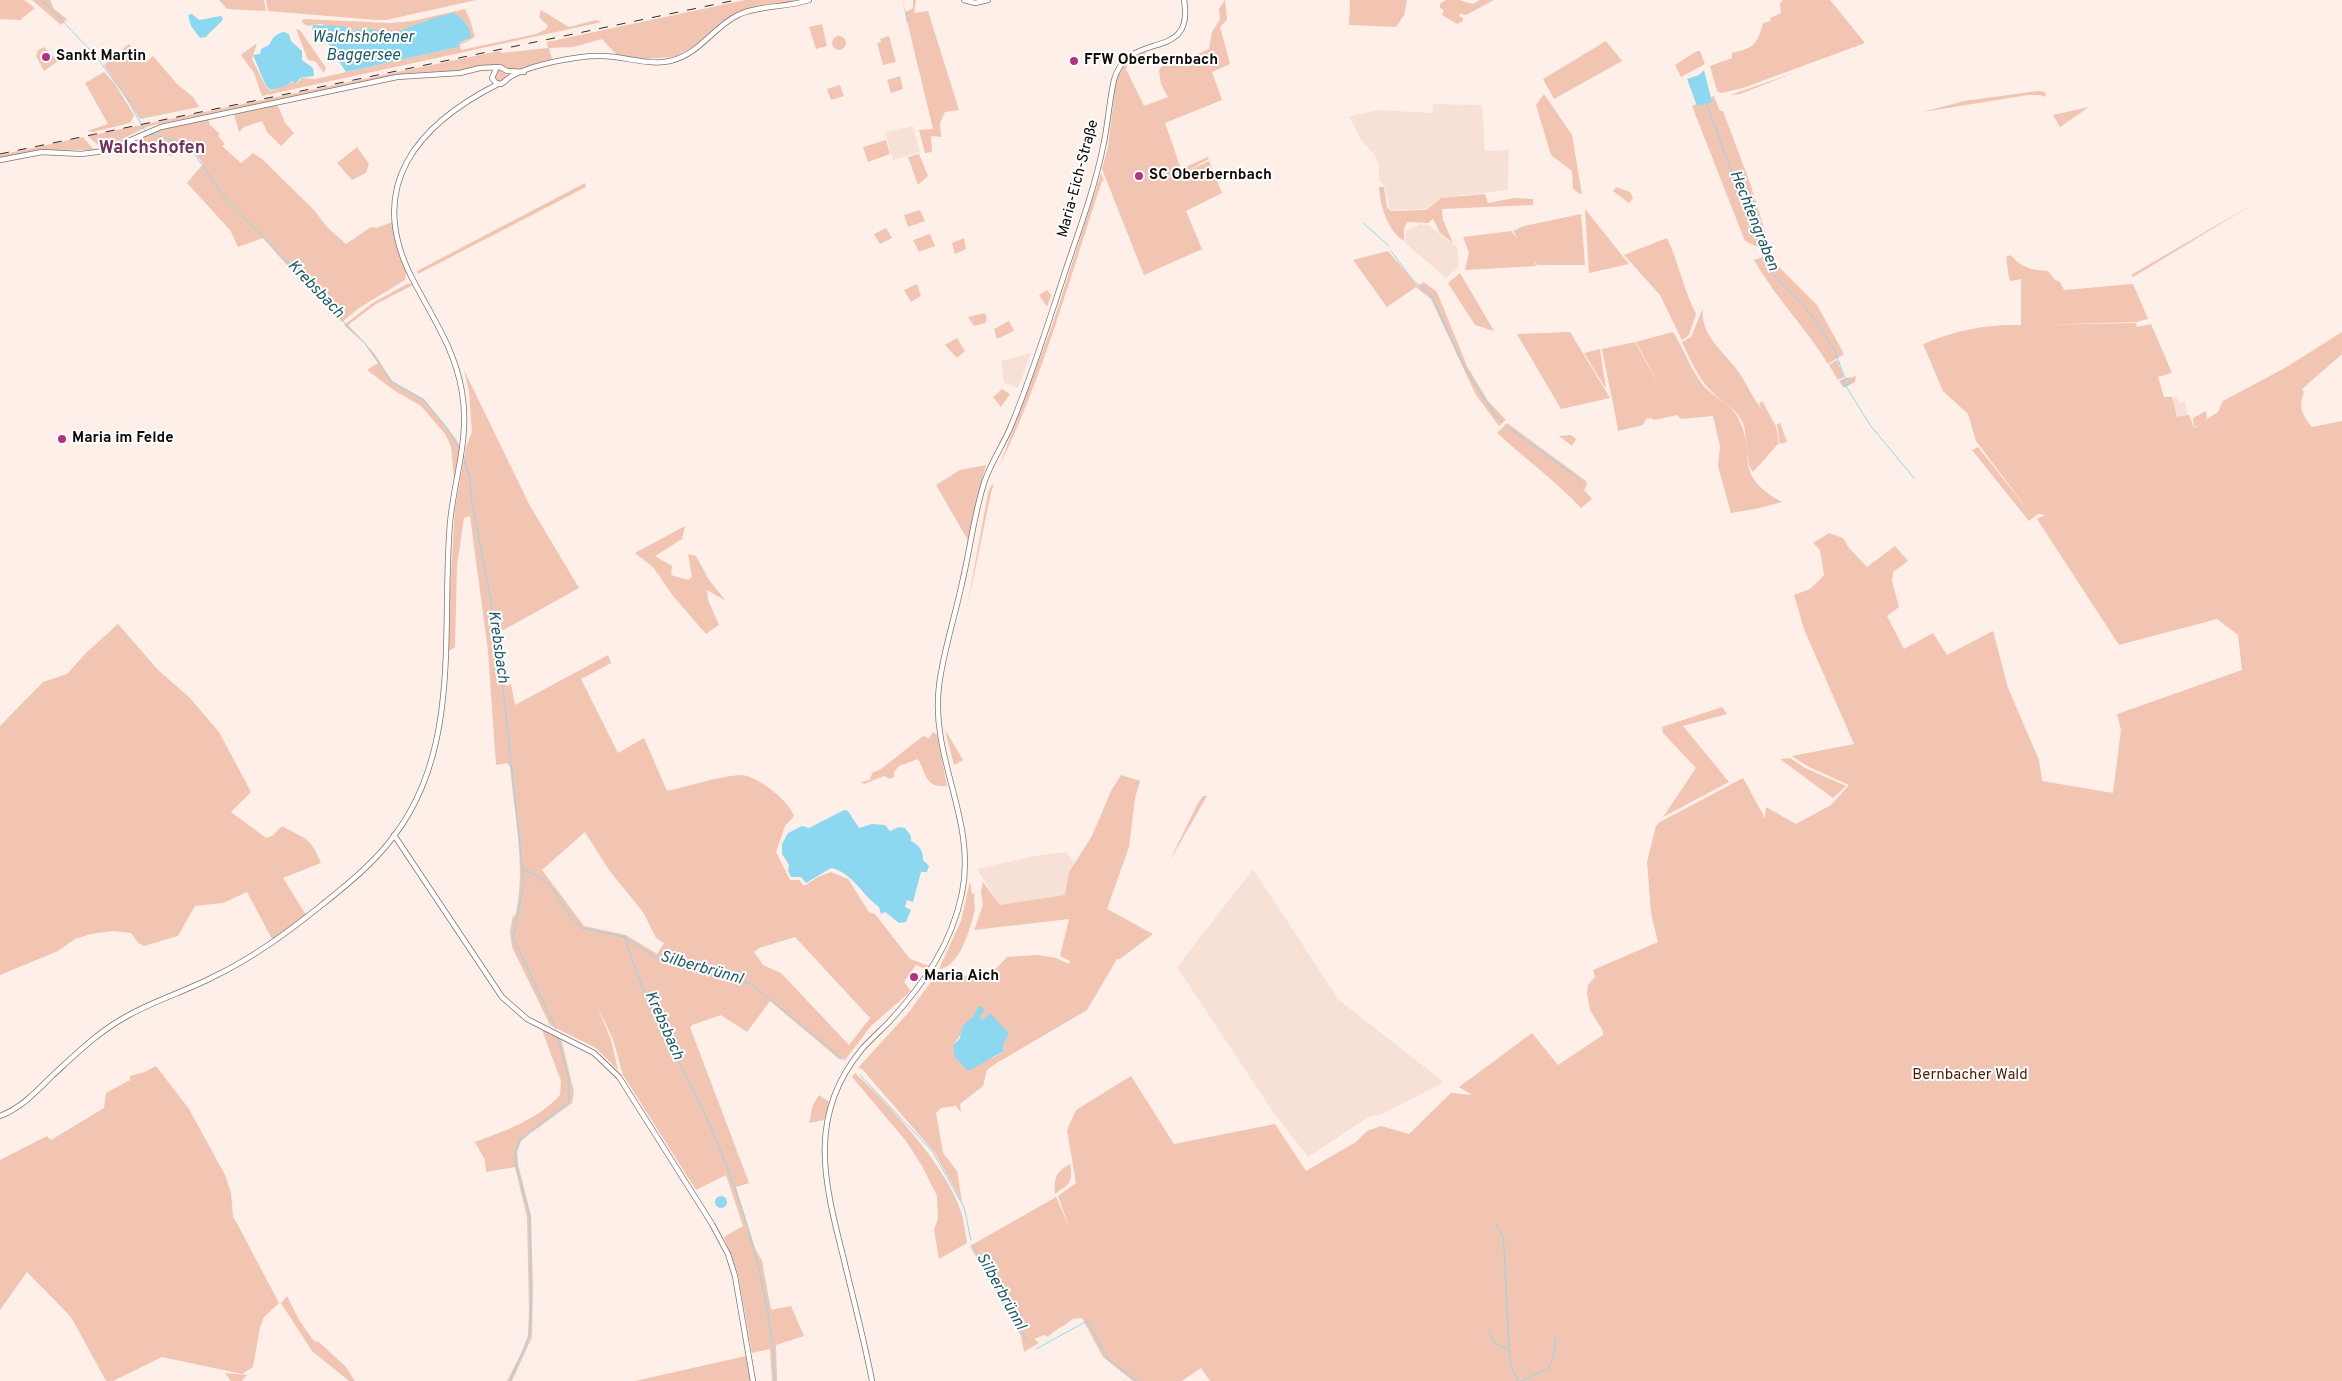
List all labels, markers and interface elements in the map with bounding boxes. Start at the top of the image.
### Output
water label: Walchshofener Baggersee [312,29,414,67]
place label: Sankt Martin [56,48,146,66]
marker: Sankt Martin [40,51,52,63]
place label: FFW Oberbernbach [1084,52,1218,70]
marker: FFW Oberbernbach [1068,55,1080,67]
street label: Maria-Eich-Straße [1055,118,1103,240]
district label: Walchshofen [99,138,205,160]
place label: SC Oberbernbach [1149,167,1272,185]
water label: Hechtengraben [1724,168,1782,274]
marker: SC Oberbernbach [1133,170,1145,182]
water label: Krebsbach [283,257,347,323]
place label: Maria im Felde [72,430,174,448]
marker: Maria im Felde [56,433,68,445]
water label: Krebsbach [482,609,512,685]
water label: Silberbrünnl [657,948,745,990]
place label: Maria Aich [924,968,999,986]
marker: Maria Aich [908,971,920,983]
water label: Krebsbach [639,989,687,1063]
park label: Bernbacher Wald [1912,1067,2028,1085]
water label: Silberbrünnl [971,1250,1029,1334]

